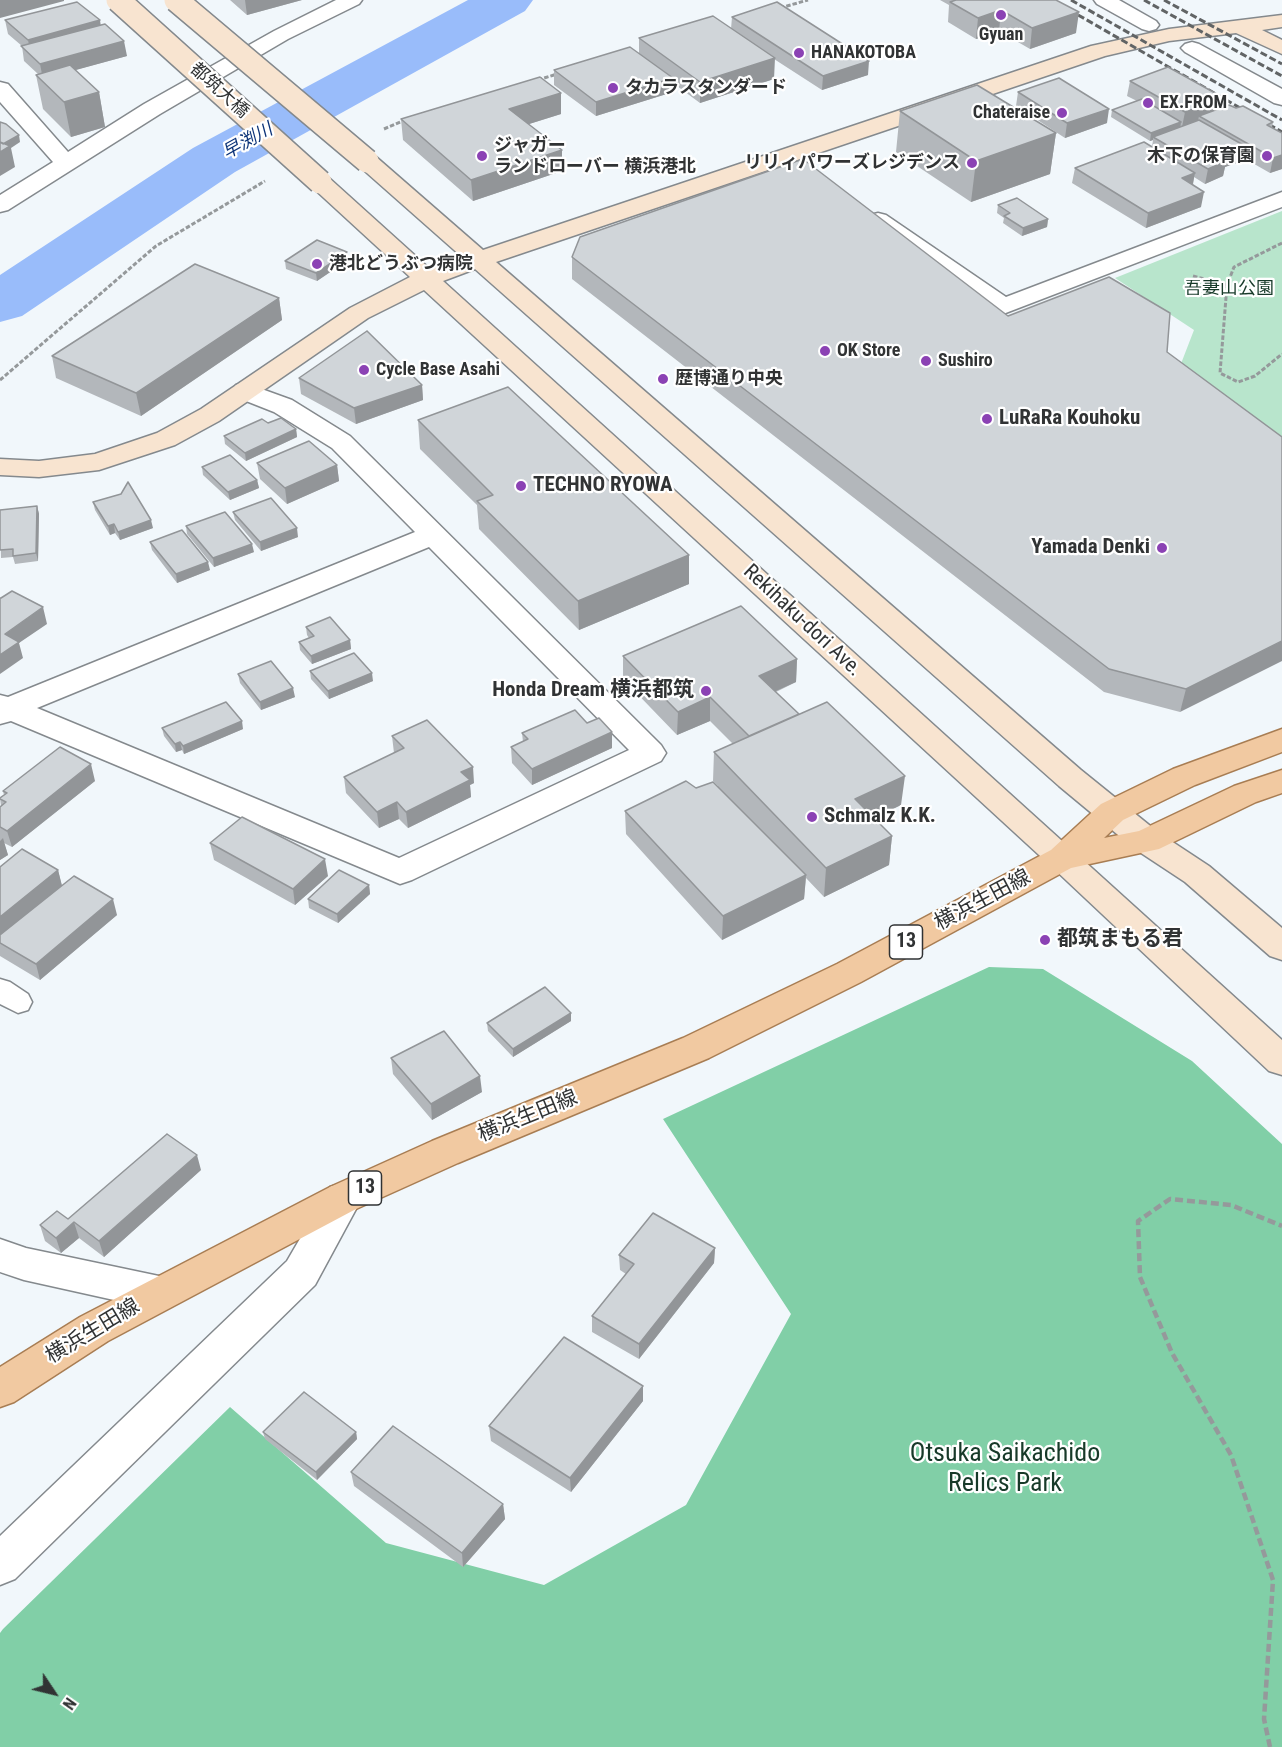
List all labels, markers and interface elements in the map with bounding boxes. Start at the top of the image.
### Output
marker: Gyuan [994,8,1008,22]
place label: Gyuan [979,24,1023,46]
place label: HANAKOTOBA [811,42,916,64]
marker: HANAKOTOBA [792,46,806,60]
street label: 都筑大橋 [185,59,253,123]
place label: タカラスタンダード [625,77,787,99]
marker: タカラスタンダード [606,81,620,95]
place label: EX.FROM [1160,92,1227,114]
marker: EX.FROM [1141,96,1155,110]
place label: Chateraise [973,102,1050,124]
marker: Chateraise [1055,106,1069,120]
water label: 早渕川 [219,119,277,165]
place label: ジャガー ランドローバー 横浜港北 [494,135,696,178]
place label: 木下の保育園 [1147,145,1255,167]
marker: ジャガー ランドローバー 横浜港北 [475,149,489,163]
marker: 木下の保育園 [1260,149,1274,163]
place label: リリィパワーズレジデンス [744,152,960,174]
marker: リリィパワーズレジデンス [965,156,979,170]
place label: 港北どうぶつ病院 [329,253,473,275]
marker: 港北どうぶつ病院 [310,257,324,271]
park label: 吾妻山公園 [1184,278,1274,300]
place label: OK Store [837,340,900,362]
marker: OK Store [818,344,832,358]
place label: Sushiro [938,350,993,372]
marker: Sushiro [919,354,933,368]
place label: Cycle Base Asahi [376,359,500,381]
marker: Cycle Base Asahi [357,363,371,377]
place label: 歴博通り中央 [675,368,783,390]
marker: 歴博通り中央 [656,372,670,386]
place label: LuRaRa Kouhoku [999,406,1140,432]
marker: LuRaRa Kouhoku [980,412,994,426]
place label: TECHNO RYOWA [533,473,673,499]
marker: TECHNO RYOWA [514,479,528,493]
place label: Yamada Denki [1031,535,1150,561]
marker: Yamada Denki [1155,541,1169,555]
street label: Rekihaku-dori Ave. [737,560,867,682]
place label: Honda Dream 横浜都筑 [492,678,694,704]
marker: Honda Dream 横浜都筑 [699,684,713,698]
place label: Schmalz K.K. [824,804,936,830]
marker: Schmalz K.K. [805,810,819,824]
street label: 横浜生田線 [931,865,1035,937]
road number: 13 [890,925,922,959]
place label: 都筑まもる君 [1057,927,1183,953]
marker: 都筑まもる君 [1038,933,1052,947]
street label: 横浜生田線 [475,1086,581,1148]
road number: 13 [348,1171,382,1205]
street label: 横浜生田線 [42,1294,144,1370]
park label: Otsuka Saikachido Relics Park [910,1438,1100,1500]
north arrow [24,1663,84,1723]
text: N [59,1694,80,1713]

